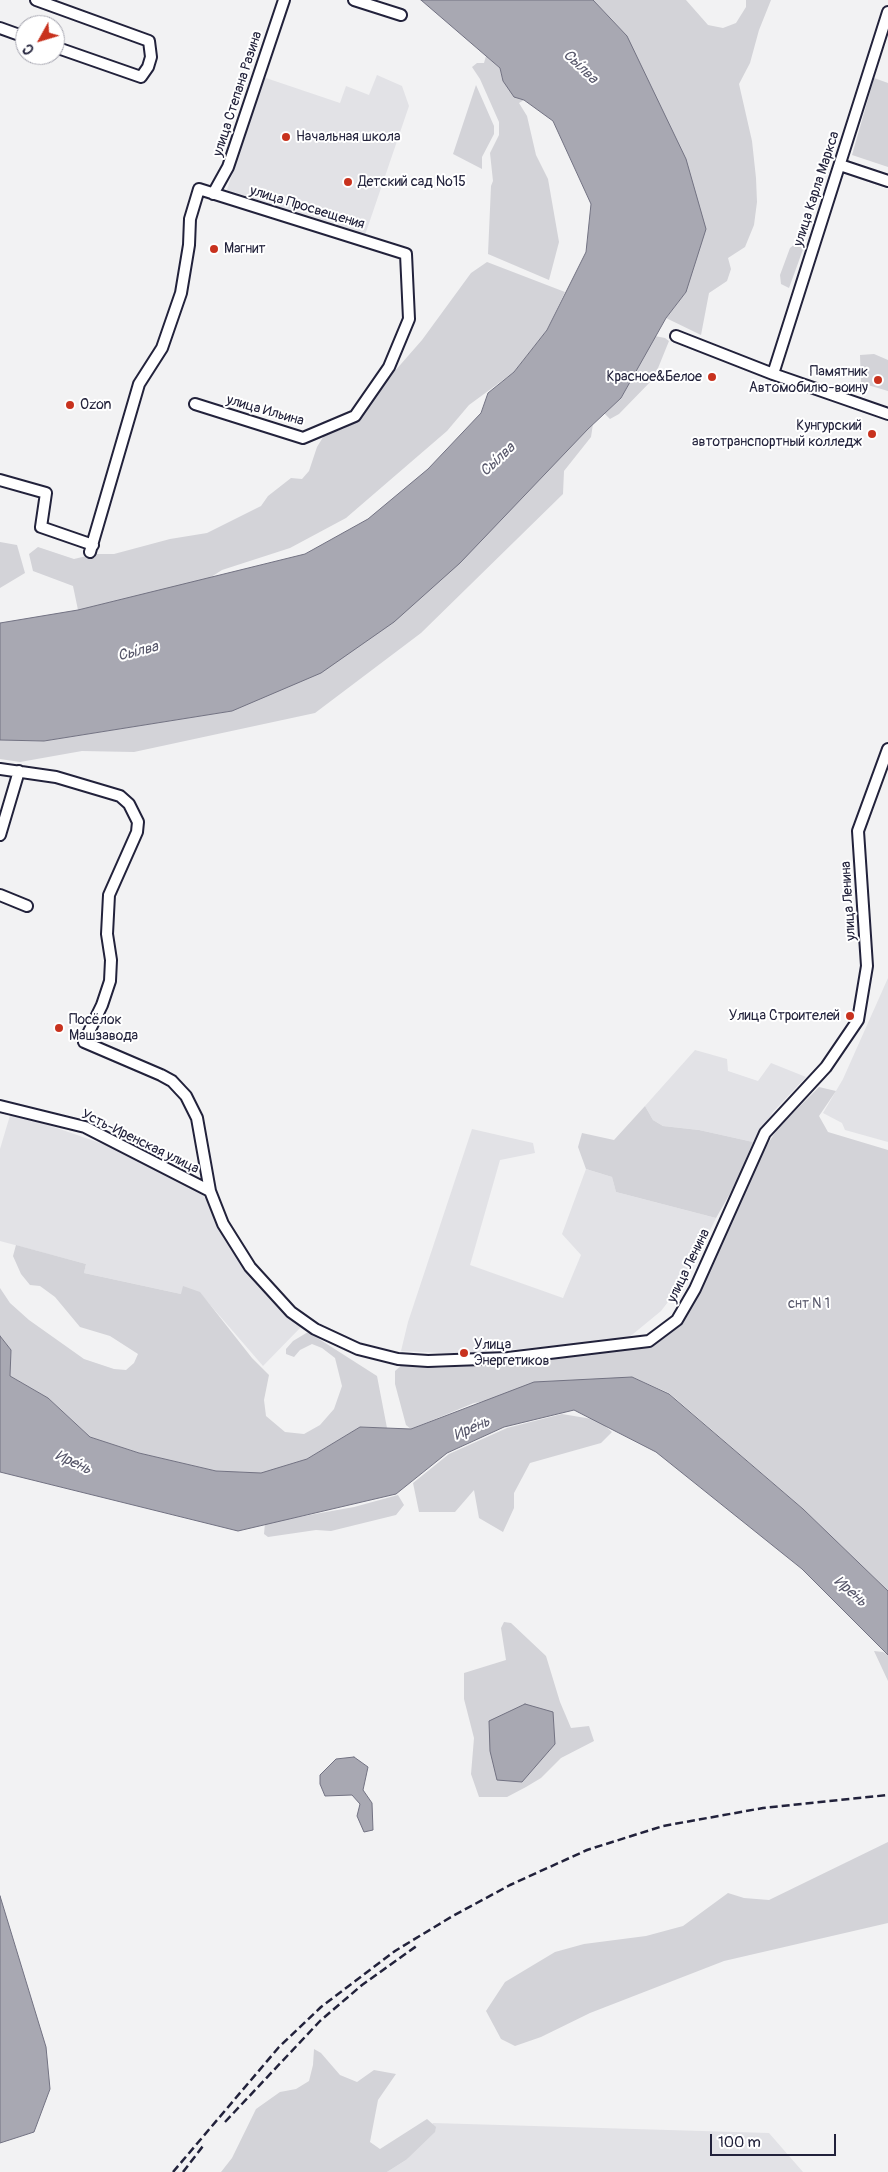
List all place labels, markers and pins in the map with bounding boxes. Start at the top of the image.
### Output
place label: Начальная школа [296,129,400,145]
marker: Начальная школа [280,131,292,143]
place label: Детский сад №15 [358,174,466,190]
marker: Детский сад №15 [342,176,354,188]
place label: Магнит [224,241,266,257]
marker: Магнит [208,243,220,255]
place label: Памятник Автомобилю-воину [749,364,868,397]
place label: Красное&Белое [606,369,702,385]
marker: Красное&Белое [706,371,718,383]
marker: Памятник Автомобилю-воину [872,374,884,386]
place label: Ozon [80,397,111,413]
marker: Ozon [64,399,76,411]
place label: Кунгурский автотранспортный колледж [692,418,862,451]
marker: Кунгурский автотранспортный колледж [866,428,878,440]
place label: Улица Строителей [729,1008,840,1024]
marker: Улица Строителей [844,1010,856,1022]
place label: Посёлок Машзавода [69,1012,138,1044]
marker: Посёлок Машзавода [53,1022,65,1034]
place label: Улица Энергетиков [474,1337,549,1370]
marker: Улица Энергетиков [458,1347,470,1359]

